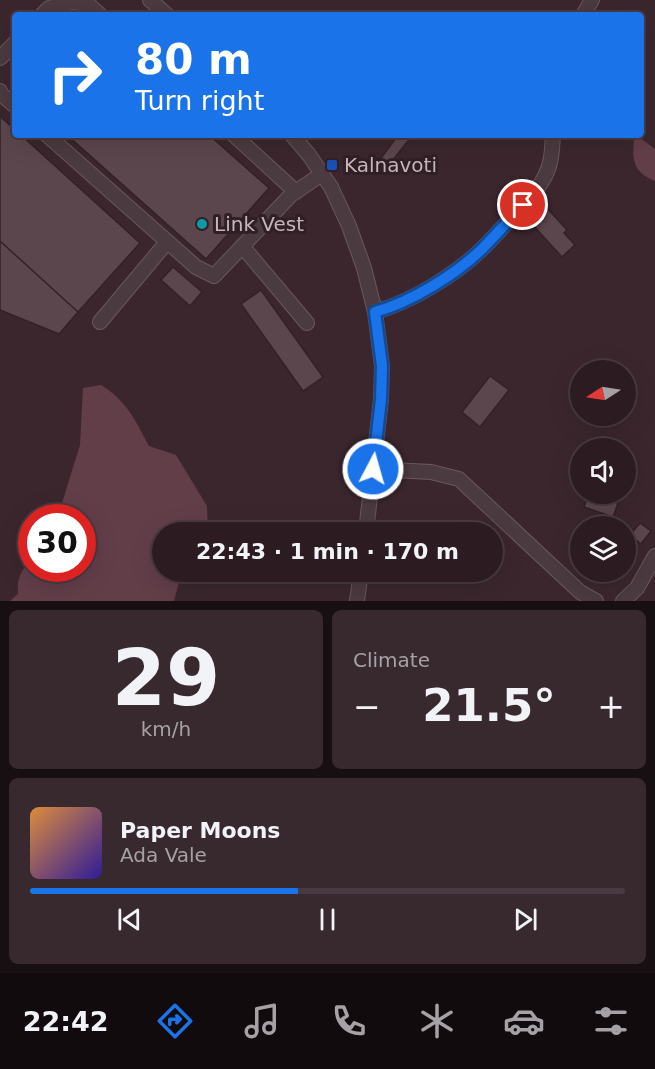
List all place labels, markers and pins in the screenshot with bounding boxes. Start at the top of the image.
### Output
place label: Kalnavoti [344,153,437,177]
marker: Kalnavoti [325,158,339,172]
pin [497,179,548,230]
place label: Link Vest [214,212,304,236]
marker: Link Vest [195,217,209,231]

